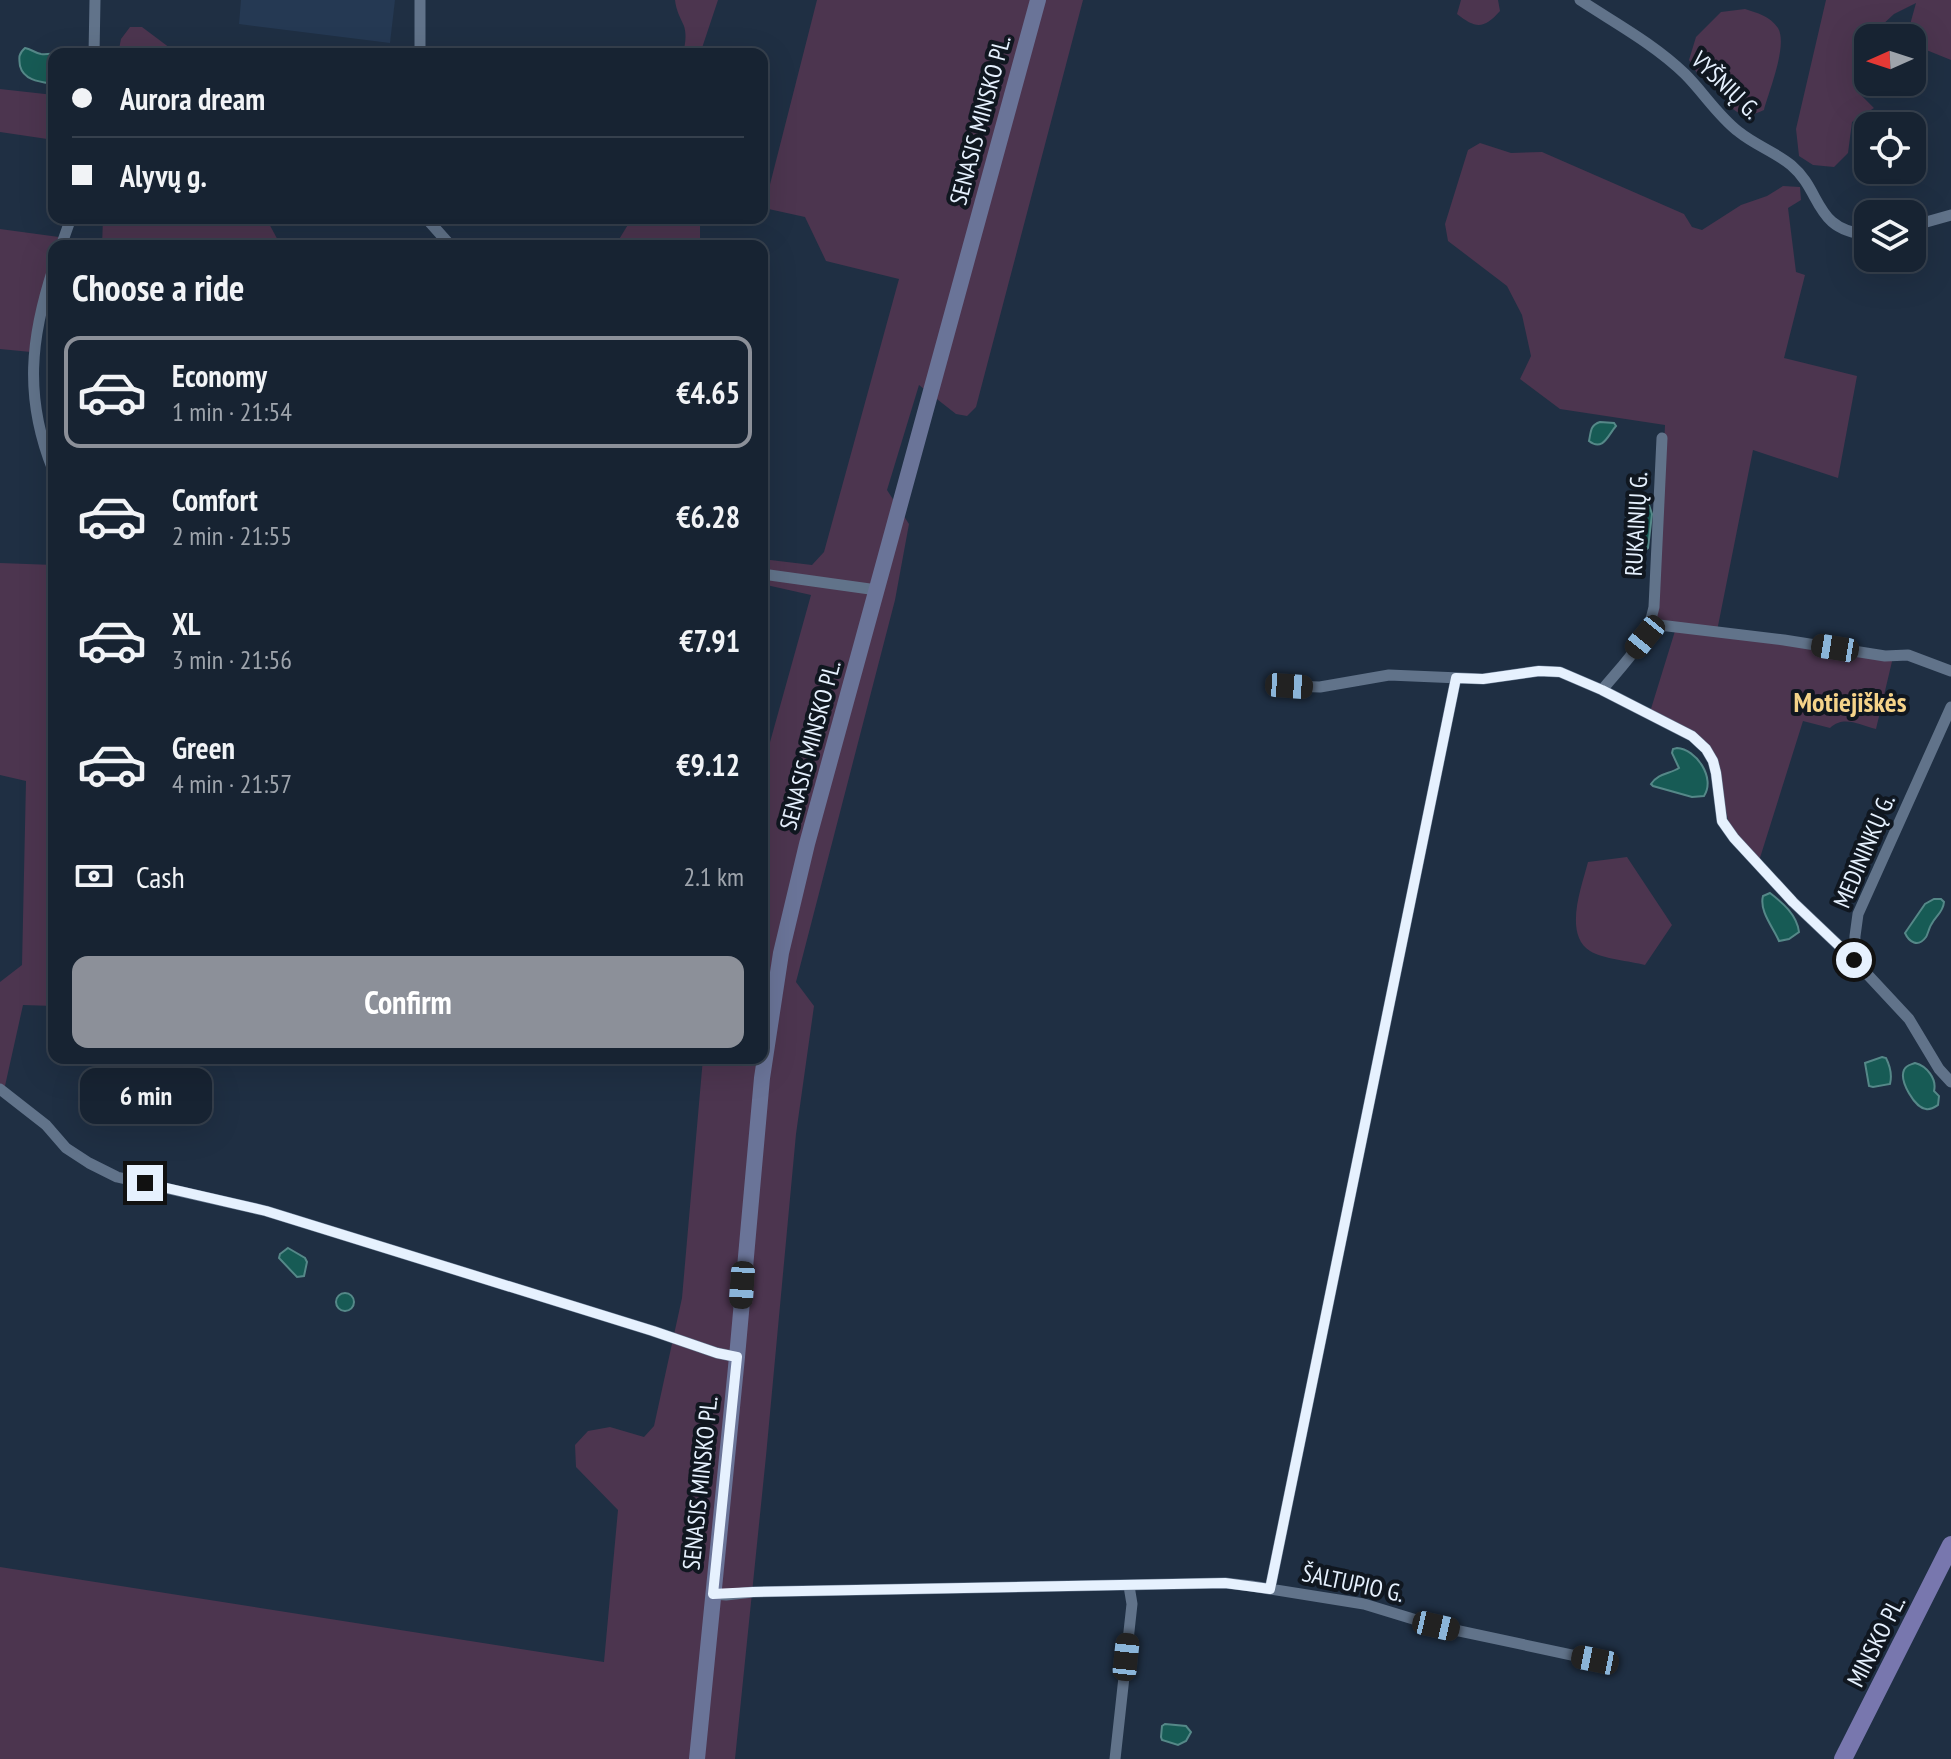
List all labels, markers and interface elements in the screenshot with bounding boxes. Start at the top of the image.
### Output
north arrow [1854,24,1926,96]
map controls [1854,24,1926,272]
street label: SENASIS MINSKO PL. [942,32,1018,208]
street label: VYŠNIŲ G. [1684,44,1767,125]
text: Aurora dream [120,79,265,118]
button: locate [1854,112,1926,184]
text: Alyvų g. [120,156,207,195]
button: layers [1854,200,1926,272]
text: Choose a ride [72,264,244,311]
icon: car [76,356,148,428]
text: Economy [172,356,267,395]
text: €4.65 [676,373,740,412]
text: 1 min · 21:54 [172,395,292,428]
street label: RUKAINIŲ G. [1618,471,1654,577]
icon: car [76,480,148,552]
text: Comfort [172,480,258,519]
text: €6.28 [676,497,740,536]
text: 2 min · 21:55 [172,519,292,552]
icon: car [76,604,148,676]
text: XL [172,604,201,643]
car [1621,611,1669,663]
text: €7.91 [679,621,740,660]
car [1809,632,1861,664]
text: 3 min · 21:56 [172,643,292,676]
street label: SENASIS MINSKO PL. [772,657,848,833]
car [1264,672,1314,700]
district label: Motiejiškės [1794,683,1907,720]
icon: car [76,728,148,800]
text: Green [172,728,235,767]
text: €9.12 [676,745,740,784]
text: 4 min · 21:57 [172,767,292,800]
street label: MEDININKŲ G. [1826,789,1902,913]
icon: cash [72,854,116,898]
text: Cash [136,857,185,896]
text: 2.1 km [683,860,744,893]
route start [1836,942,1872,978]
button: Confirm [72,956,744,1048]
callout: 6 min [79,1067,211,1123]
text: 6 min [120,1079,172,1112]
route end [127,1165,163,1201]
car [728,1260,756,1310]
street label: SENASIS MINSKO PL. [675,1394,725,1572]
street label: ŠALTUPIO G. [1299,1557,1407,1609]
street label: MINSKO PL. [1840,1590,1912,1692]
car [1410,1609,1462,1643]
car [1112,1632,1140,1682]
car [1569,1644,1621,1676]

